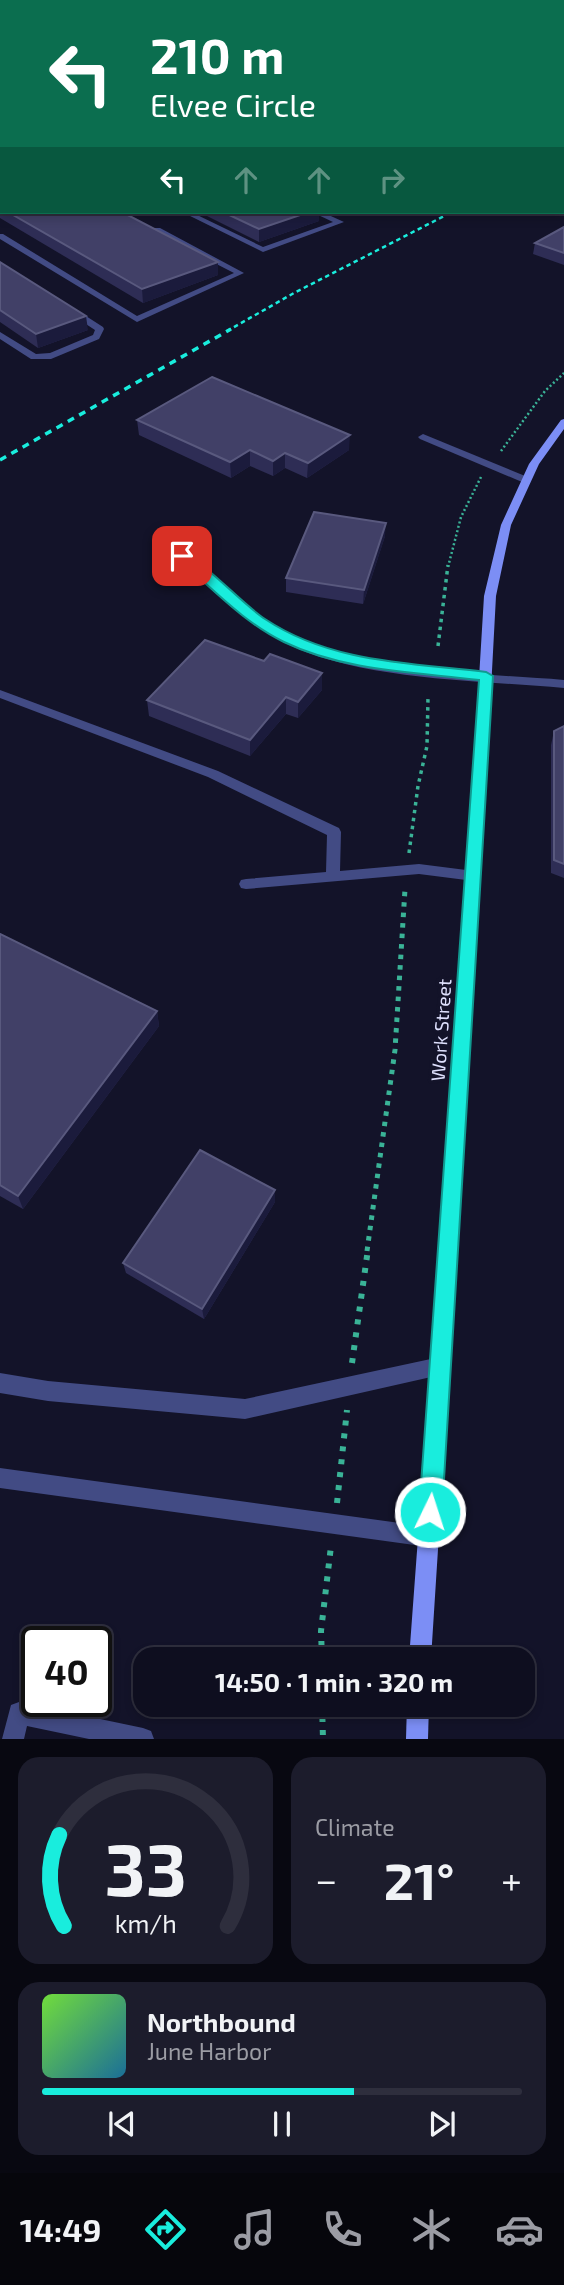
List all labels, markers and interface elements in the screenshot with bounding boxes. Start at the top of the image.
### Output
text: 210 m [150,25,284,84]
icon: left [35,28,126,119]
text: Elvee Circle [150,85,316,123]
icon: left [154,161,192,199]
icon: ahead [227,161,265,199]
icon: ahead [300,161,338,199]
icon: right [373,161,411,199]
pin [152,526,212,586]
icon: arrive [163,537,201,575]
street label: Work Street [425,978,456,1082]
position arrow [393,1475,467,1549]
speed limit sign: 40 [21,1626,112,1717]
text: 14:50 · 1 min · 320 m [215,1666,453,1697]
text: Climate [315,1813,395,1841]
text: 33 [104,1824,187,1912]
text: 21° [384,1848,454,1910]
text: − [315,1856,337,1902]
text: + [501,1856,522,1902]
text: km/h [114,1908,177,1938]
text: Northbound [147,2006,296,2037]
text: June Harbor [147,2037,271,2065]
icon: previous [103,2105,141,2143]
icon: pause [263,2105,301,2143]
icon: next [423,2105,461,2143]
icon: directions [141,2205,190,2254]
icon: music [230,2205,279,2254]
icon: phone [318,2205,367,2254]
icon: climate [407,2205,456,2254]
icon: car [495,2205,544,2254]
text: 14:49 [20,2210,101,2248]

